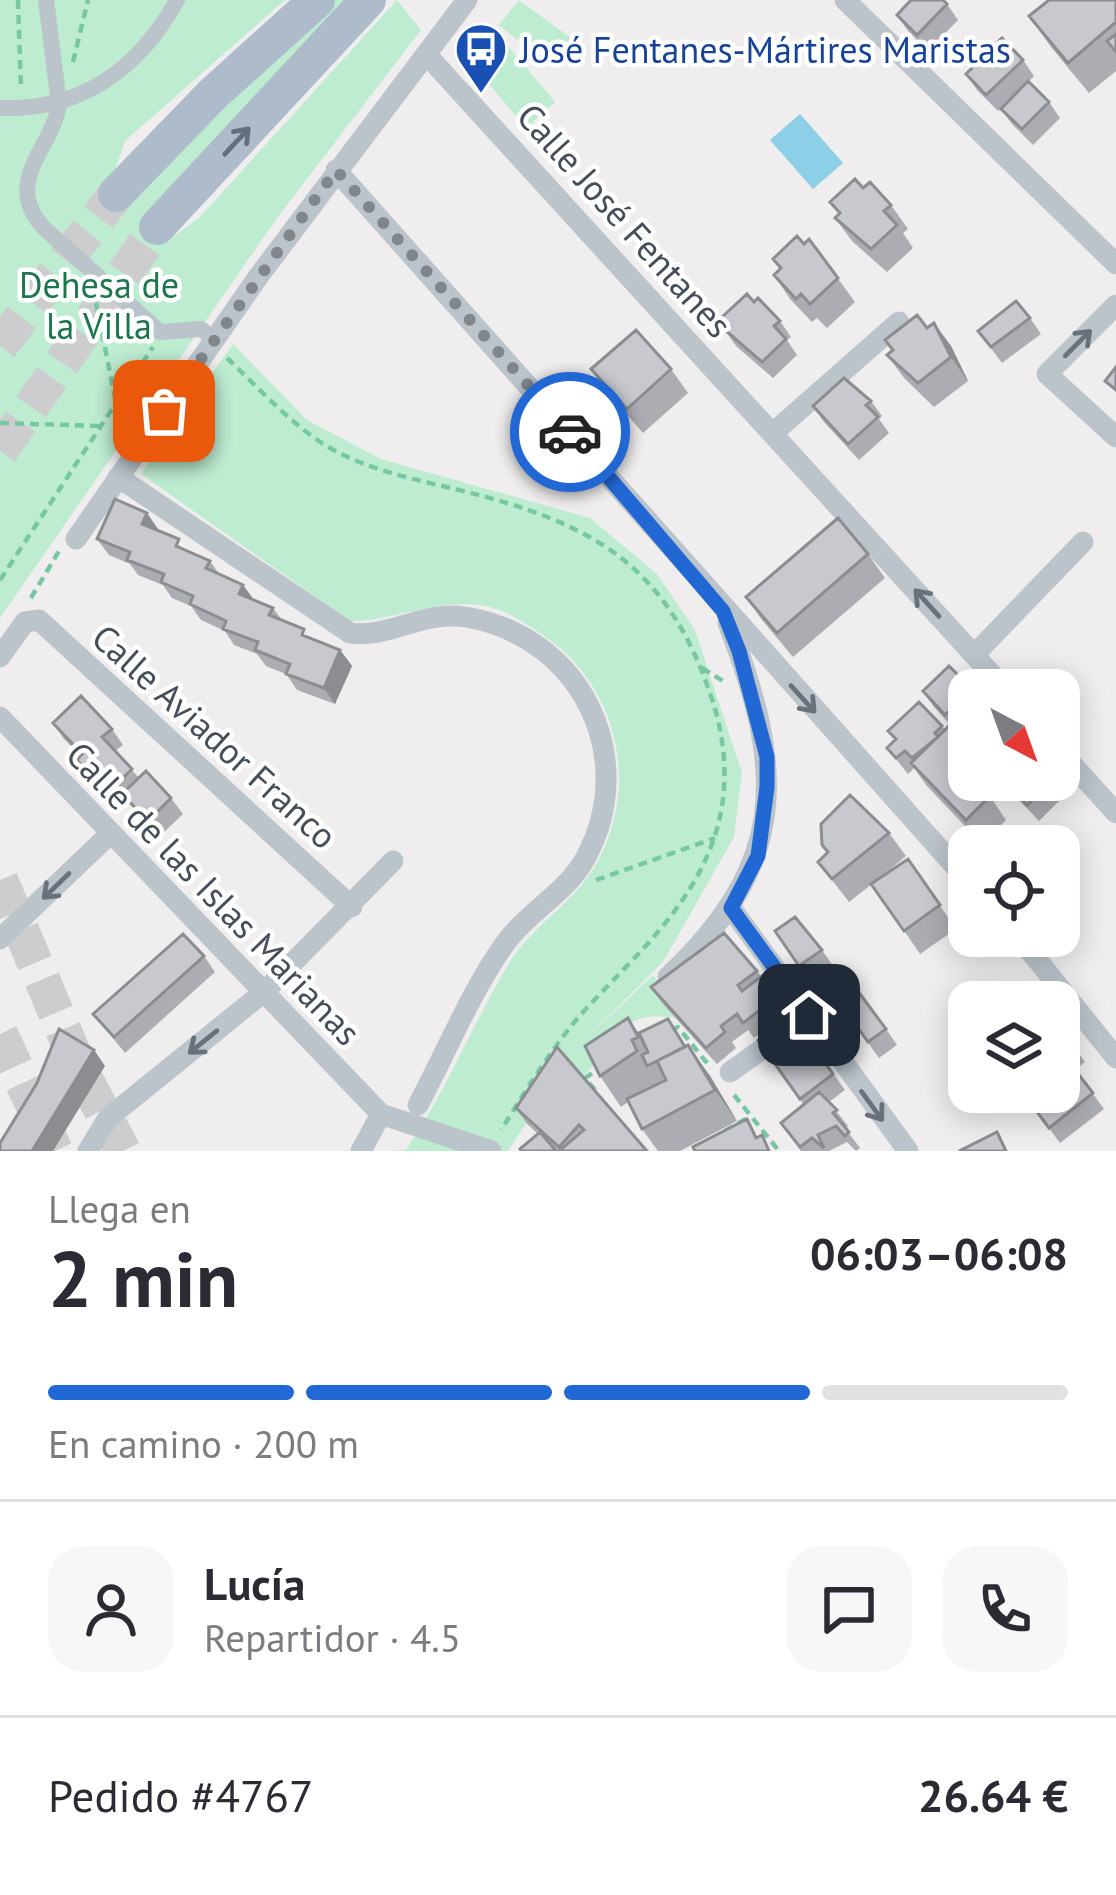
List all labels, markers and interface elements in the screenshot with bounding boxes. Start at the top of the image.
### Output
bus stop icon: José Fentanes-Mártires Maristas [453,21,509,95]
place label: José Fentanes-Mártires Maristas [518,26,1011,73]
street label: Calle José Fentanes [507,93,743,347]
one-way arrow [223,127,250,157]
park label: Dehesa de la Villa [19,261,179,349]
one-way arrow [1063,329,1092,358]
pin [113,360,215,462]
courier [510,372,630,492]
icon: bag [131,378,197,444]
icon: car [537,399,603,465]
one-way arrow [914,589,941,619]
street label: Calle Aviador Franco [83,614,347,858]
north arrow [948,669,1080,801]
map controls [948,669,1080,1113]
one-way arrow [789,683,816,714]
street label: Calle de las Islas Marianas [57,731,371,1055]
button: locate [948,825,1080,957]
one-way arrow [42,872,71,900]
pin [758,964,860,1066]
button: layers [948,981,1080,1113]
icon: home [776,982,842,1048]
one-way arrow [188,1028,220,1054]
one-way arrow [858,1089,884,1122]
text: Llega en [48,1183,191,1234]
text: 06:03–06:08 [810,1224,1068,1282]
text: 2 min [48,1228,238,1329]
text: En camino · 200 m [48,1418,359,1469]
button: person [48,1546,174,1672]
button: chat [786,1546,912,1672]
button: phone [942,1546,1068,1672]
text: Lucía [204,1554,305,1612]
text: Repartidor · 4.5 [204,1612,461,1663]
text: Pedido #4767 [48,1766,314,1824]
text: 26.64 € [918,1766,1068,1824]

